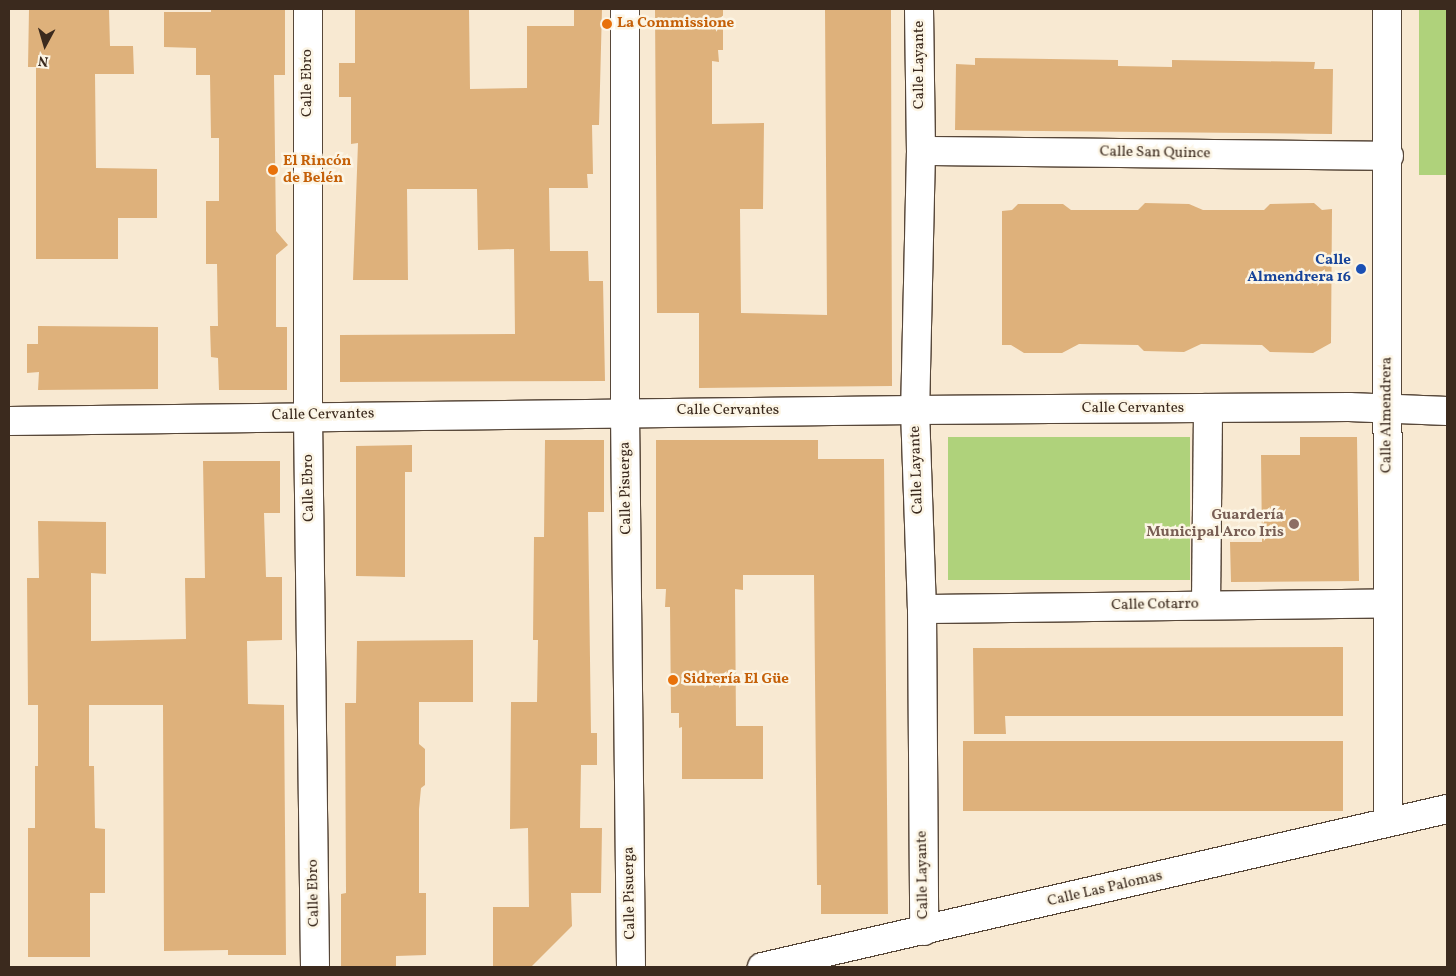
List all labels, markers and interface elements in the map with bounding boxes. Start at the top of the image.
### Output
place label: La Commissione [617,15,734,33]
marker: La Commissione [601,18,613,30]
north arrow [20,20,70,70]
street label: Calle Layante [911,21,929,109]
street label: Calle Ebro [299,49,317,117]
text: N [37,50,49,70]
street label: Calle San Quince [1099,143,1211,163]
place label: El Rincón de Belén [283,152,351,187]
marker: El Rincón de Belén [267,164,279,176]
place label: Calle Almendrera 16 [1247,251,1351,286]
marker: Calle Almendrera 16 [1355,263,1367,275]
street label: Calle Almendrera [1378,357,1396,473]
street label: Calle Cervantes [1082,400,1184,418]
street label: Calle Cervantes [677,402,779,420]
street label: Calle Cervantes [272,405,374,425]
street label: Calle Layante [906,425,928,515]
street label: Calle Pisuerga [616,441,636,535]
street label: Calle Ebro [299,454,319,522]
place label: Guardería Municipal Arco Iris [1146,506,1284,541]
marker: Guardería Municipal Arco Iris [1288,518,1300,530]
street label: Calle Cotarro [1111,595,1199,615]
place label: Sidrería El Güe [683,671,789,689]
marker: Sidrería El Güe [667,674,679,686]
street label: Calle Layante [913,831,933,919]
street label: Calle Pisuerga [620,846,640,940]
street label: Calle Ebro [304,859,324,927]
street label: Calle Las Palomas [1046,867,1164,911]

